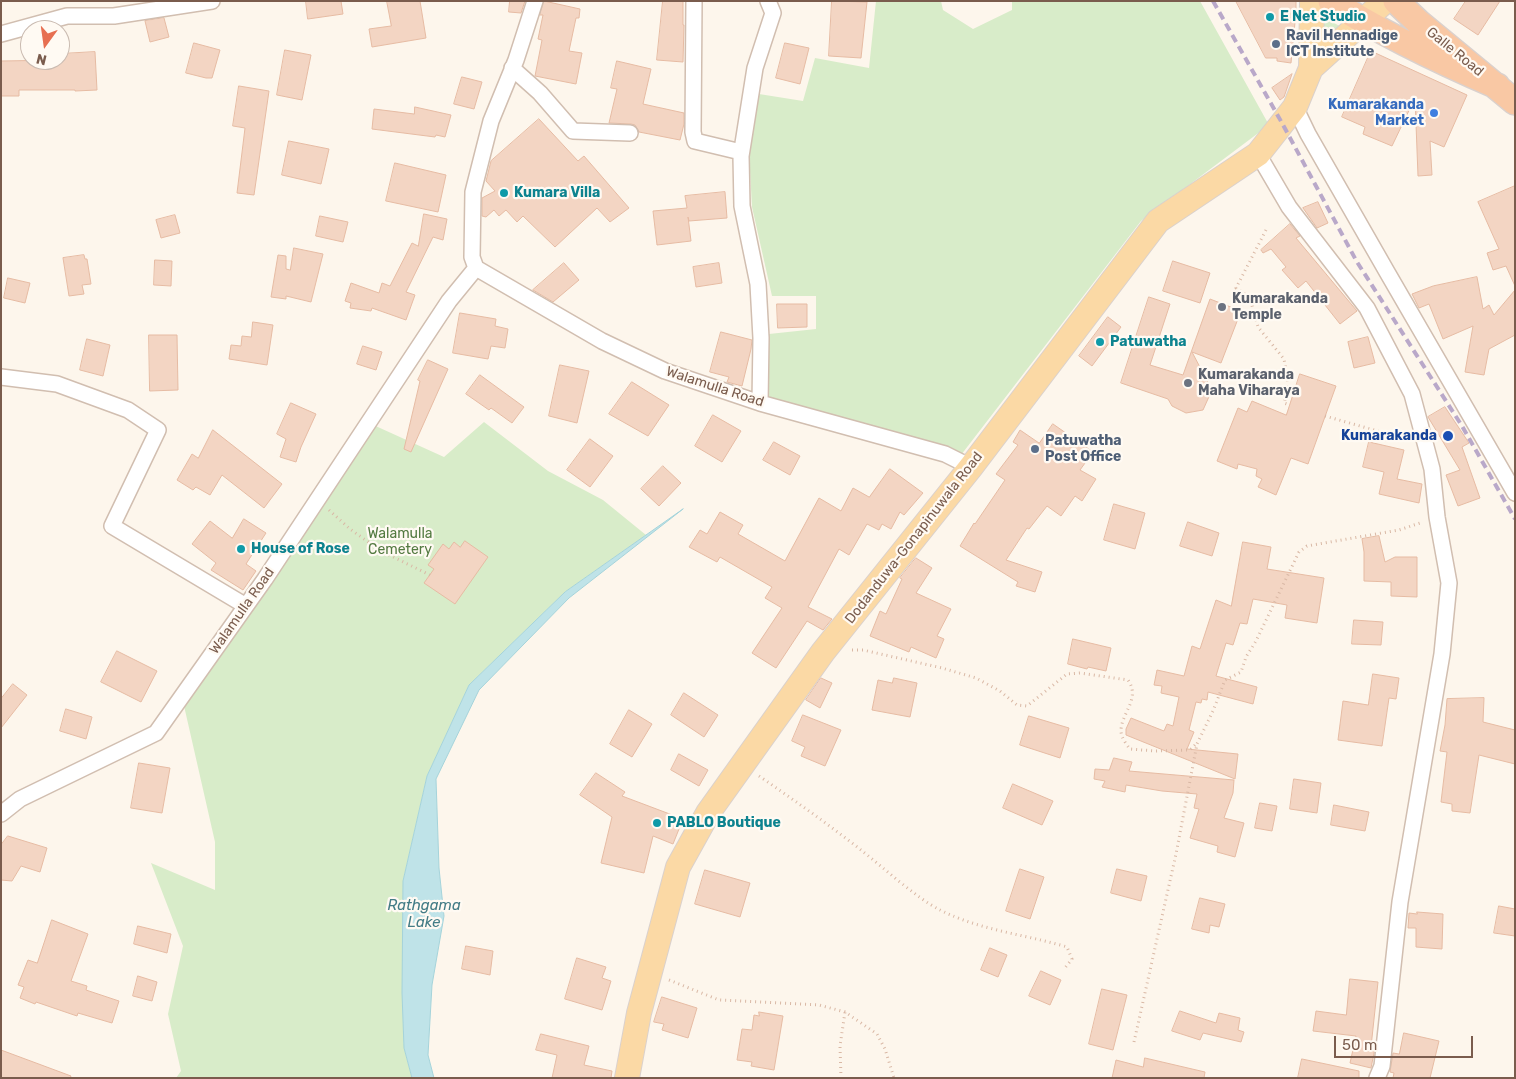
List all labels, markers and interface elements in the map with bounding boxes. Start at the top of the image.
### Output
place label: E Net Studio [1280,9,1366,25]
marker: E Net Studio [1264,11,1276,23]
north arrow [20,20,70,70]
street label: Galle Road [1423,24,1487,80]
place label: Ravil Hennadige ICT Institute [1286,28,1398,60]
marker: Ravil Hennadige ICT Institute [1270,38,1282,50]
text: N [35,50,48,69]
place label: Kumarakanda Market [1328,97,1424,130]
marker: Kumarakanda Market [1428,107,1440,119]
place label: Kumara Villa [514,185,600,201]
marker: Kumara Villa [498,187,510,199]
place label: Kumarakanda Temple [1232,291,1328,324]
marker: Kumarakanda Temple [1216,301,1228,313]
place label: Patuwatha [1110,334,1187,350]
marker: Patuwatha [1094,336,1106,348]
street label: Walamulla Road [664,363,766,411]
place label: Kumarakanda Maha Viharaya [1198,367,1300,400]
marker: Kumarakanda Maha Viharaya [1182,377,1194,389]
place label: Kumarakanda [1341,428,1437,444]
marker: Kumarakanda [1441,429,1455,443]
place label: Patuwatha Post Office [1045,433,1122,466]
marker: Patuwatha Post Office [1029,443,1041,455]
street label: Dodanduwa-Gonapinuwala Road [842,449,986,627]
park label: Walamulla Cemetery [367,526,433,558]
place label: House of Rose [251,541,350,557]
marker: House of Rose [235,543,247,555]
street label: Walamulla Road [206,564,278,658]
place label: PABLO Boutique [667,815,781,831]
marker: PABLO Boutique [651,817,663,829]
water label: Rathgama Lake [387,897,461,932]
scale bar [1336,1026,1475,1058]
text: 50 m [1342,1036,1377,1054]

